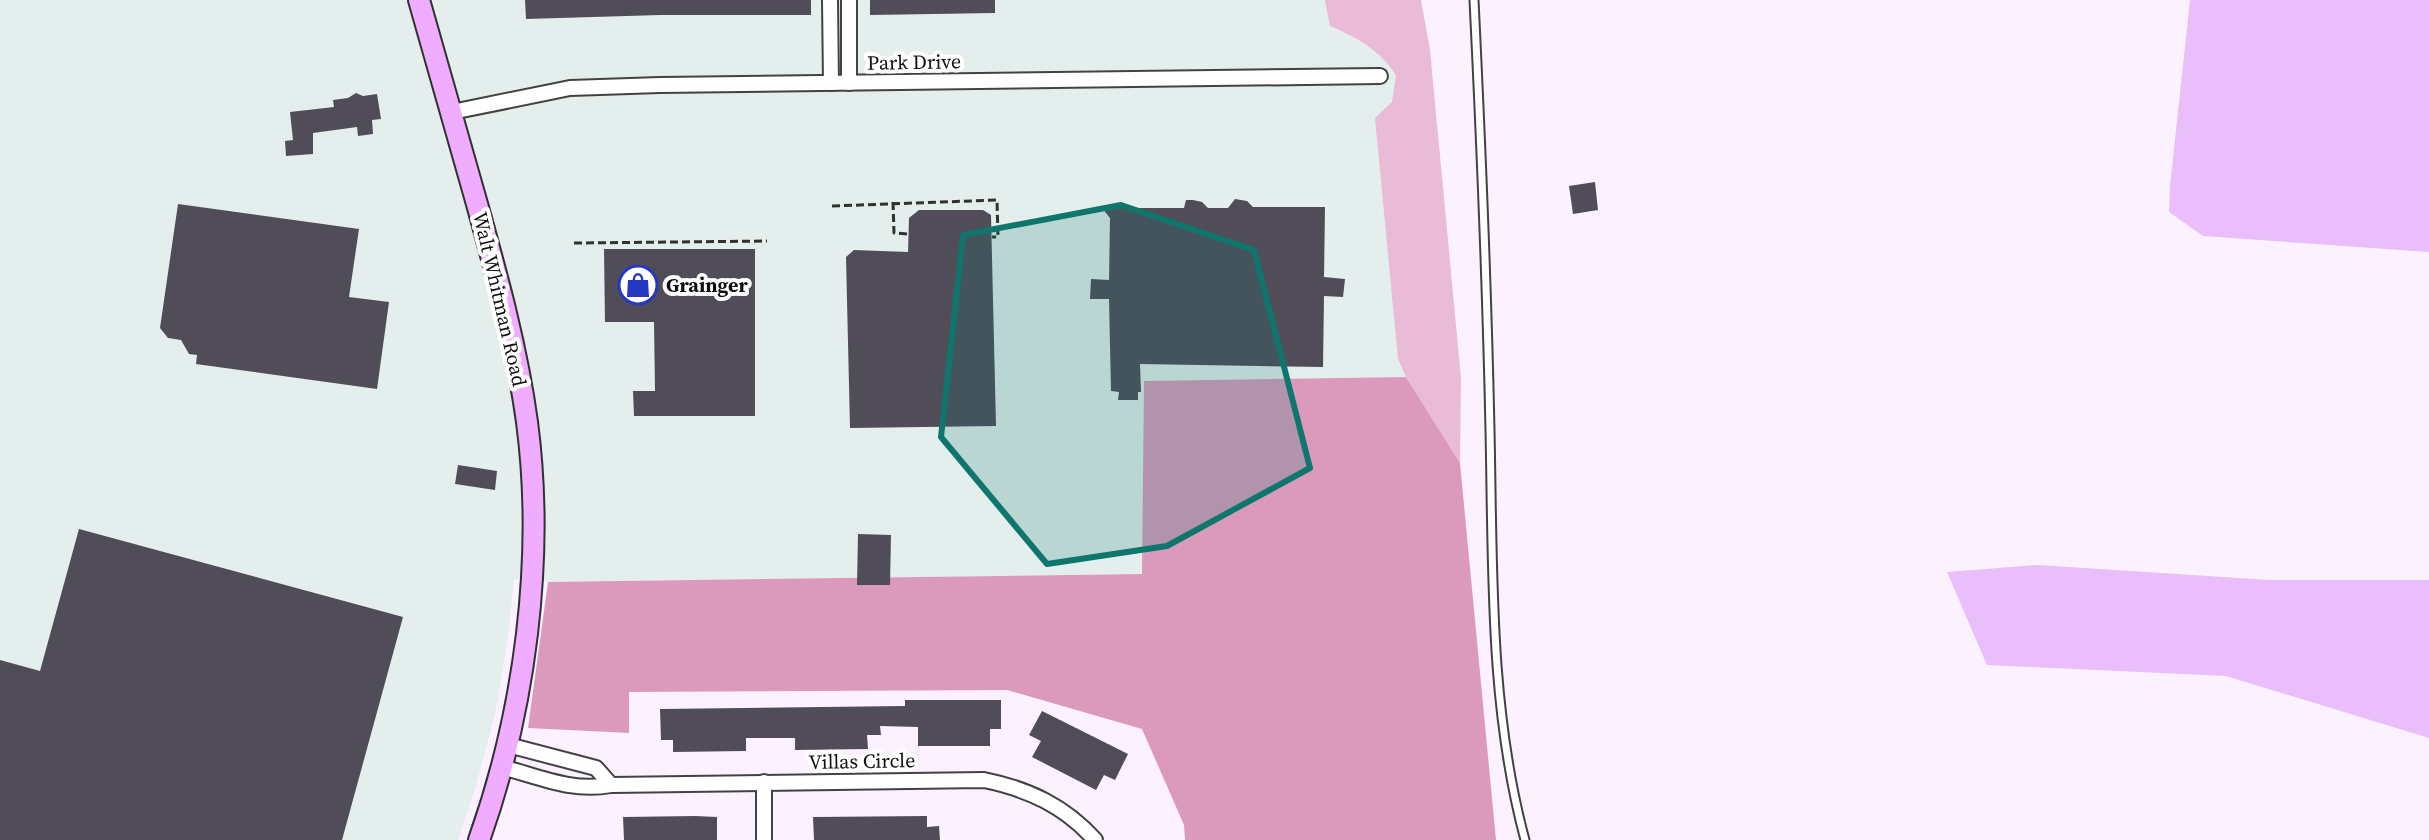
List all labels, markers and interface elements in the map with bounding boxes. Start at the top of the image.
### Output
street label: Park Drive [867,47,961,77]
street label: Walt Whitman Road [466,209,534,390]
shop icon: Grainger [617,264,659,306]
place label: Grainger [666,271,749,299]
street label: Villas Circle [808,746,916,776]

